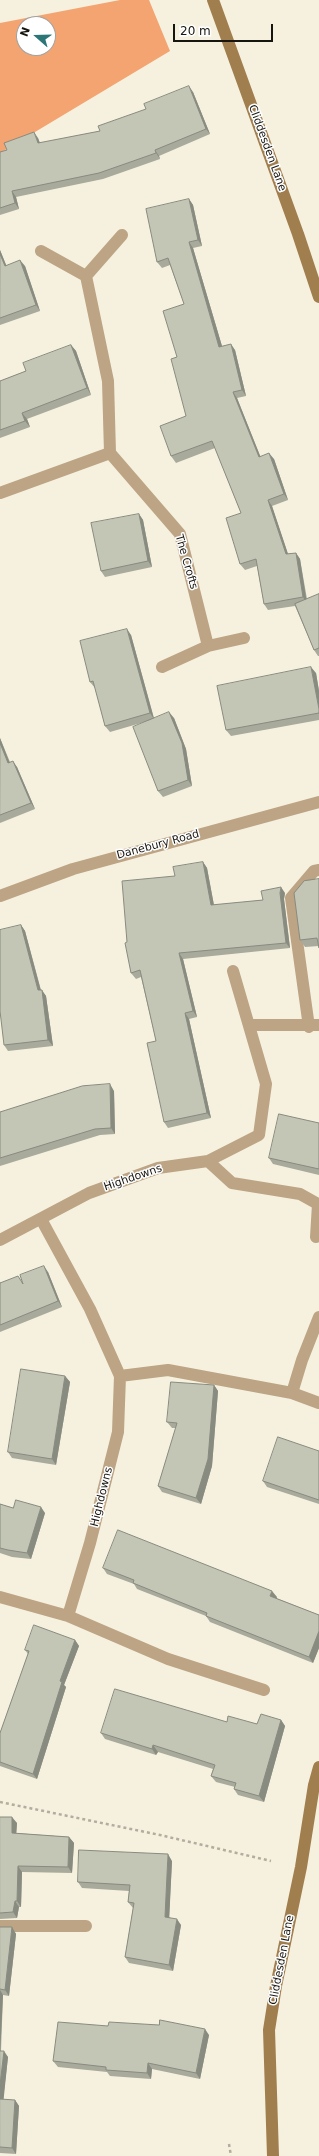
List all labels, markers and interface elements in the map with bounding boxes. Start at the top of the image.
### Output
north arrow [16,16,56,56]
scale bar [175,16,275,42]
text: 20 m [180,24,211,38]
text: N [18,26,33,39]
street label: Cliddesden Lane [245,103,289,193]
street label: The Crofts [172,533,200,591]
street label: Danebury Road [115,828,201,862]
street label: Highdowns [102,1162,164,1194]
street label: Highdowns [88,1466,116,1528]
street label: Cliddesden Lane [267,1914,297,2006]

